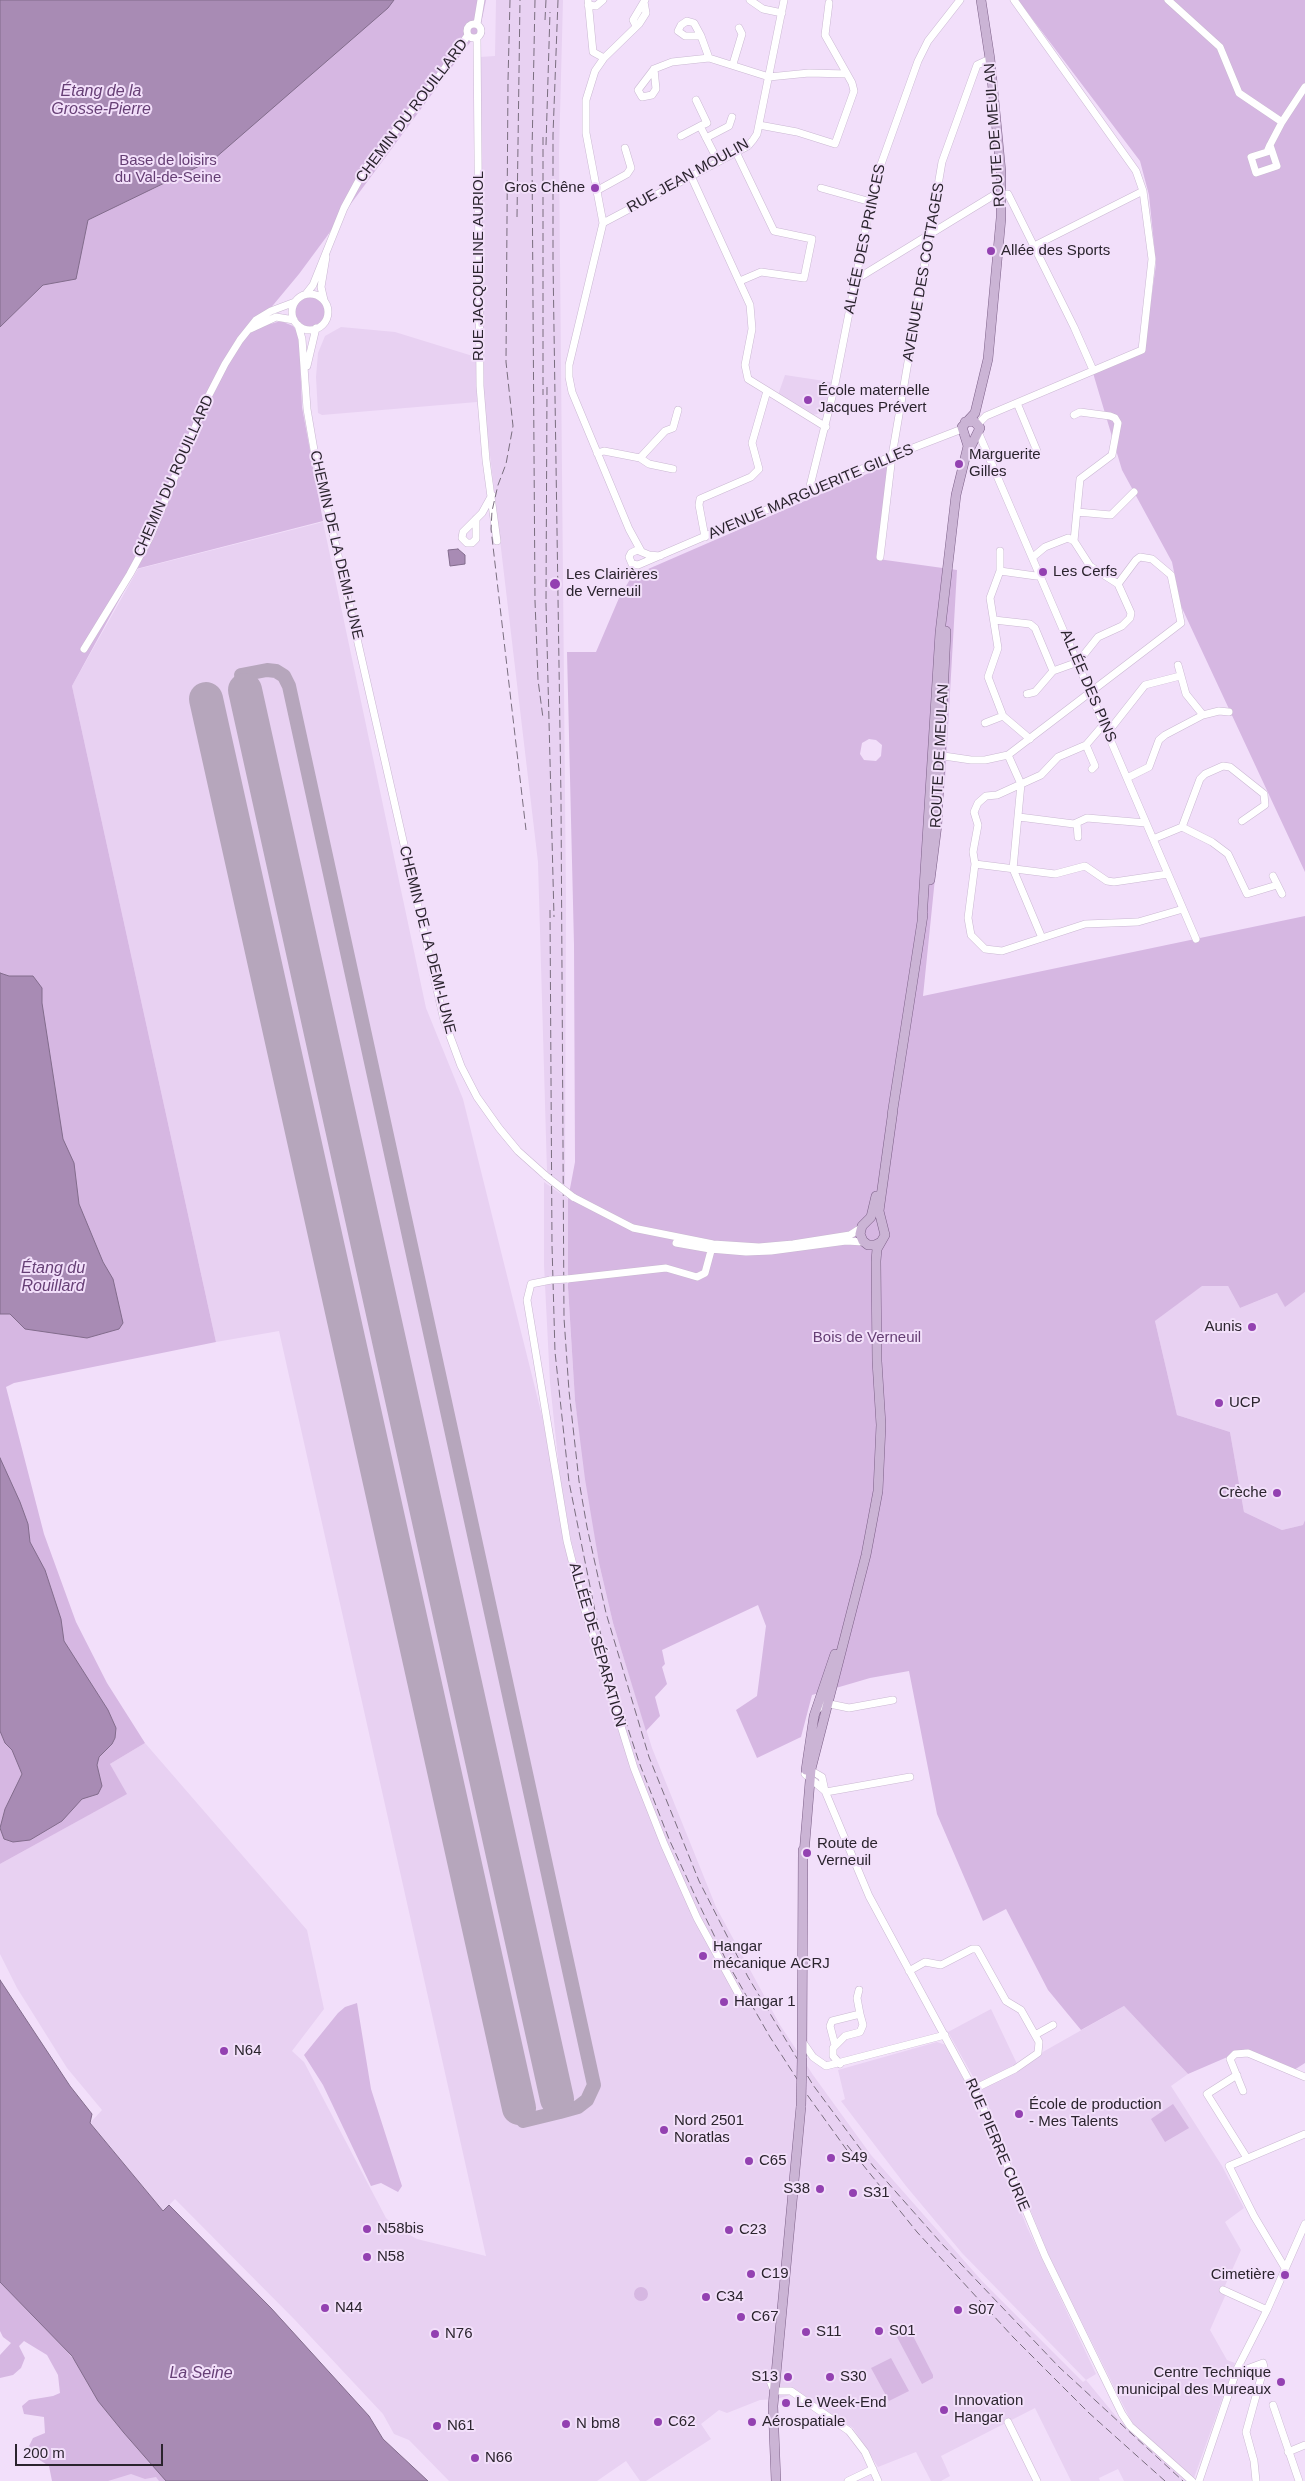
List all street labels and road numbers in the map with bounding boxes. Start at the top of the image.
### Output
street label: CHEMIN DU ROUILLARD [352,36,472,186]
street label: ROUTE DE MEULAN [981,62,1009,208]
street label: RUE JEAN MOULIN [624,135,752,217]
street label: ALLÉE DES PRINCES [840,163,890,315]
street label: RUE JACQUELINE AURIOL [470,171,488,361]
street label: AVENUE DES COTTAGES [899,181,949,363]
street label: CHEMIN DU ROUILLARD [130,392,218,560]
street label: AVENUE MARGUERITE GILLES [706,440,916,544]
street label: CHEMIN DE LA DEMI-LUNE [305,449,367,641]
street label: ALLÉE DES PINS [1056,627,1120,745]
street label: ROUTE DE MEULAN [927,684,953,828]
street label: CHEMIN DE LA DEMI-LUNE [395,844,459,1036]
street label: ALLÉE DE SÉPARATION [565,1561,629,1729]
street label: RUE PIERRE CURIE [961,2076,1033,2214]

